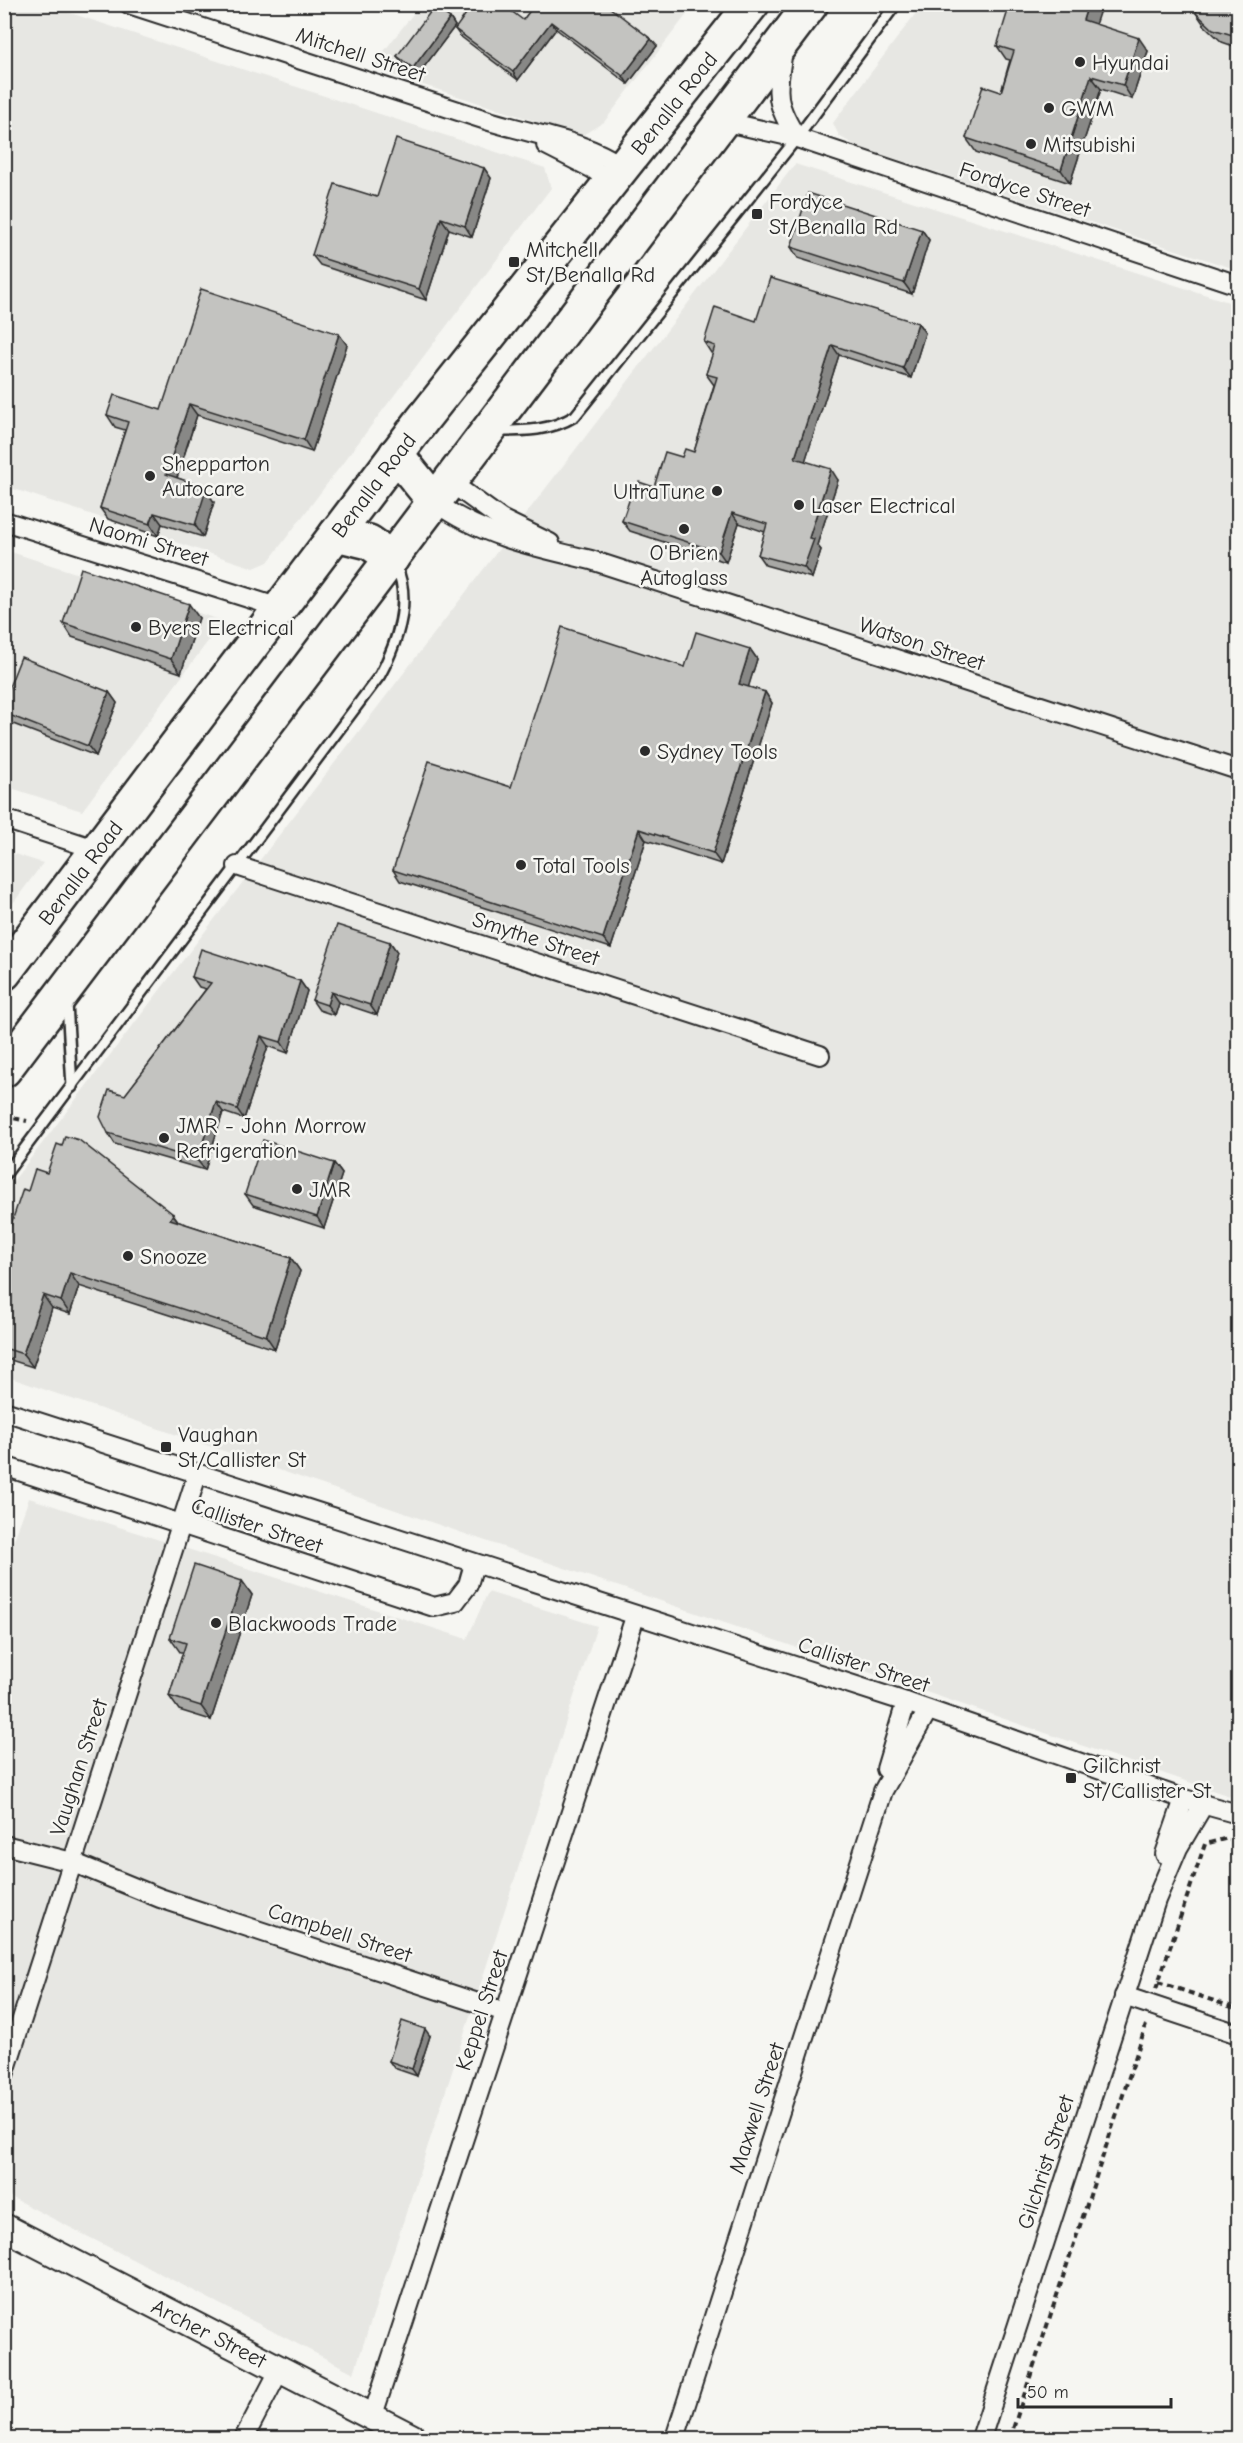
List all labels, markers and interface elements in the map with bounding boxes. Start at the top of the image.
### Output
street label: Mitchell Street [293,22,429,88]
street label: Benalla Road [626,47,723,160]
place label: Hyundai [1092,50,1169,76]
marker: Hyundai [1073,55,1087,69]
place label: GWM [1061,96,1114,122]
marker: GWM [1042,101,1056,115]
place label: Mitsubishi [1043,132,1136,158]
marker: Mitsubishi [1024,137,1038,151]
street label: Fordyce Street [956,157,1094,224]
place label: Fordyce St/Benalla Rd [769,189,898,240]
marker: Fordyce St/Benalla Rd [750,207,764,221]
place label: Mitchell St/Benalla Rd [526,237,655,288]
marker: Mitchell St/Benalla Rd [507,255,521,269]
street label: Benalla Road [326,428,422,543]
place label: Shepparton Autocare [162,451,270,502]
marker: Shepparton Autocare [143,469,157,483]
place label: UltraTune [613,479,705,505]
marker: UltraTune [710,484,724,498]
place label: Laser Electrical [811,493,956,519]
marker: Laser Electrical [792,498,806,512]
street label: Naomi Street [86,512,212,573]
marker: O'Brien Autoglass [677,522,691,536]
place label: O'Brien Autoglass [640,540,728,591]
street label: Watson Street [856,611,988,677]
place label: Byers Electrical [148,615,294,641]
marker: Byers Electrical [129,620,143,634]
place label: Sydney Tools [657,739,777,765]
marker: Sydney Tools [638,744,652,758]
street label: Benalla Road [33,816,129,930]
place label: Total Tools [533,853,630,879]
marker: Total Tools [514,858,528,872]
street label: Smythe Street [469,906,603,972]
place label: JMR - John Morrow Refrigeration [176,1113,366,1164]
marker: JMR - John Morrow Refrigeration [157,1131,171,1145]
place label: JMR [309,1177,351,1203]
marker: JMR [290,1182,304,1196]
place label: Snooze [140,1244,207,1270]
marker: Snooze [121,1249,135,1263]
place label: Vaughan St/Callister St [178,1422,307,1473]
marker: Vaughan St/Callister St [159,1440,173,1454]
street label: Callister Street [188,1492,326,1560]
place label: Blackwoods Trade [228,1611,397,1637]
marker: Blackwoods Trade [209,1616,223,1630]
street label: Callister Street [795,1631,933,1699]
street label: Vaughan Street [45,1695,114,1839]
place label: Gilchrist St/Callister St [1083,1753,1212,1804]
marker: Gilchrist St/Callister St [1064,1771,1078,1785]
street label: Campbell Street [265,1897,416,1969]
street label: Keppel Street [450,1946,514,2074]
street label: Maxwell Street [724,2039,791,2177]
street label: Gilchrist Street [1012,2091,1080,2233]
street label: Archer Street [147,2293,271,2374]
scale bar [1018,2371,1171,2409]
text: 50 m [1027,2382,1069,2403]

